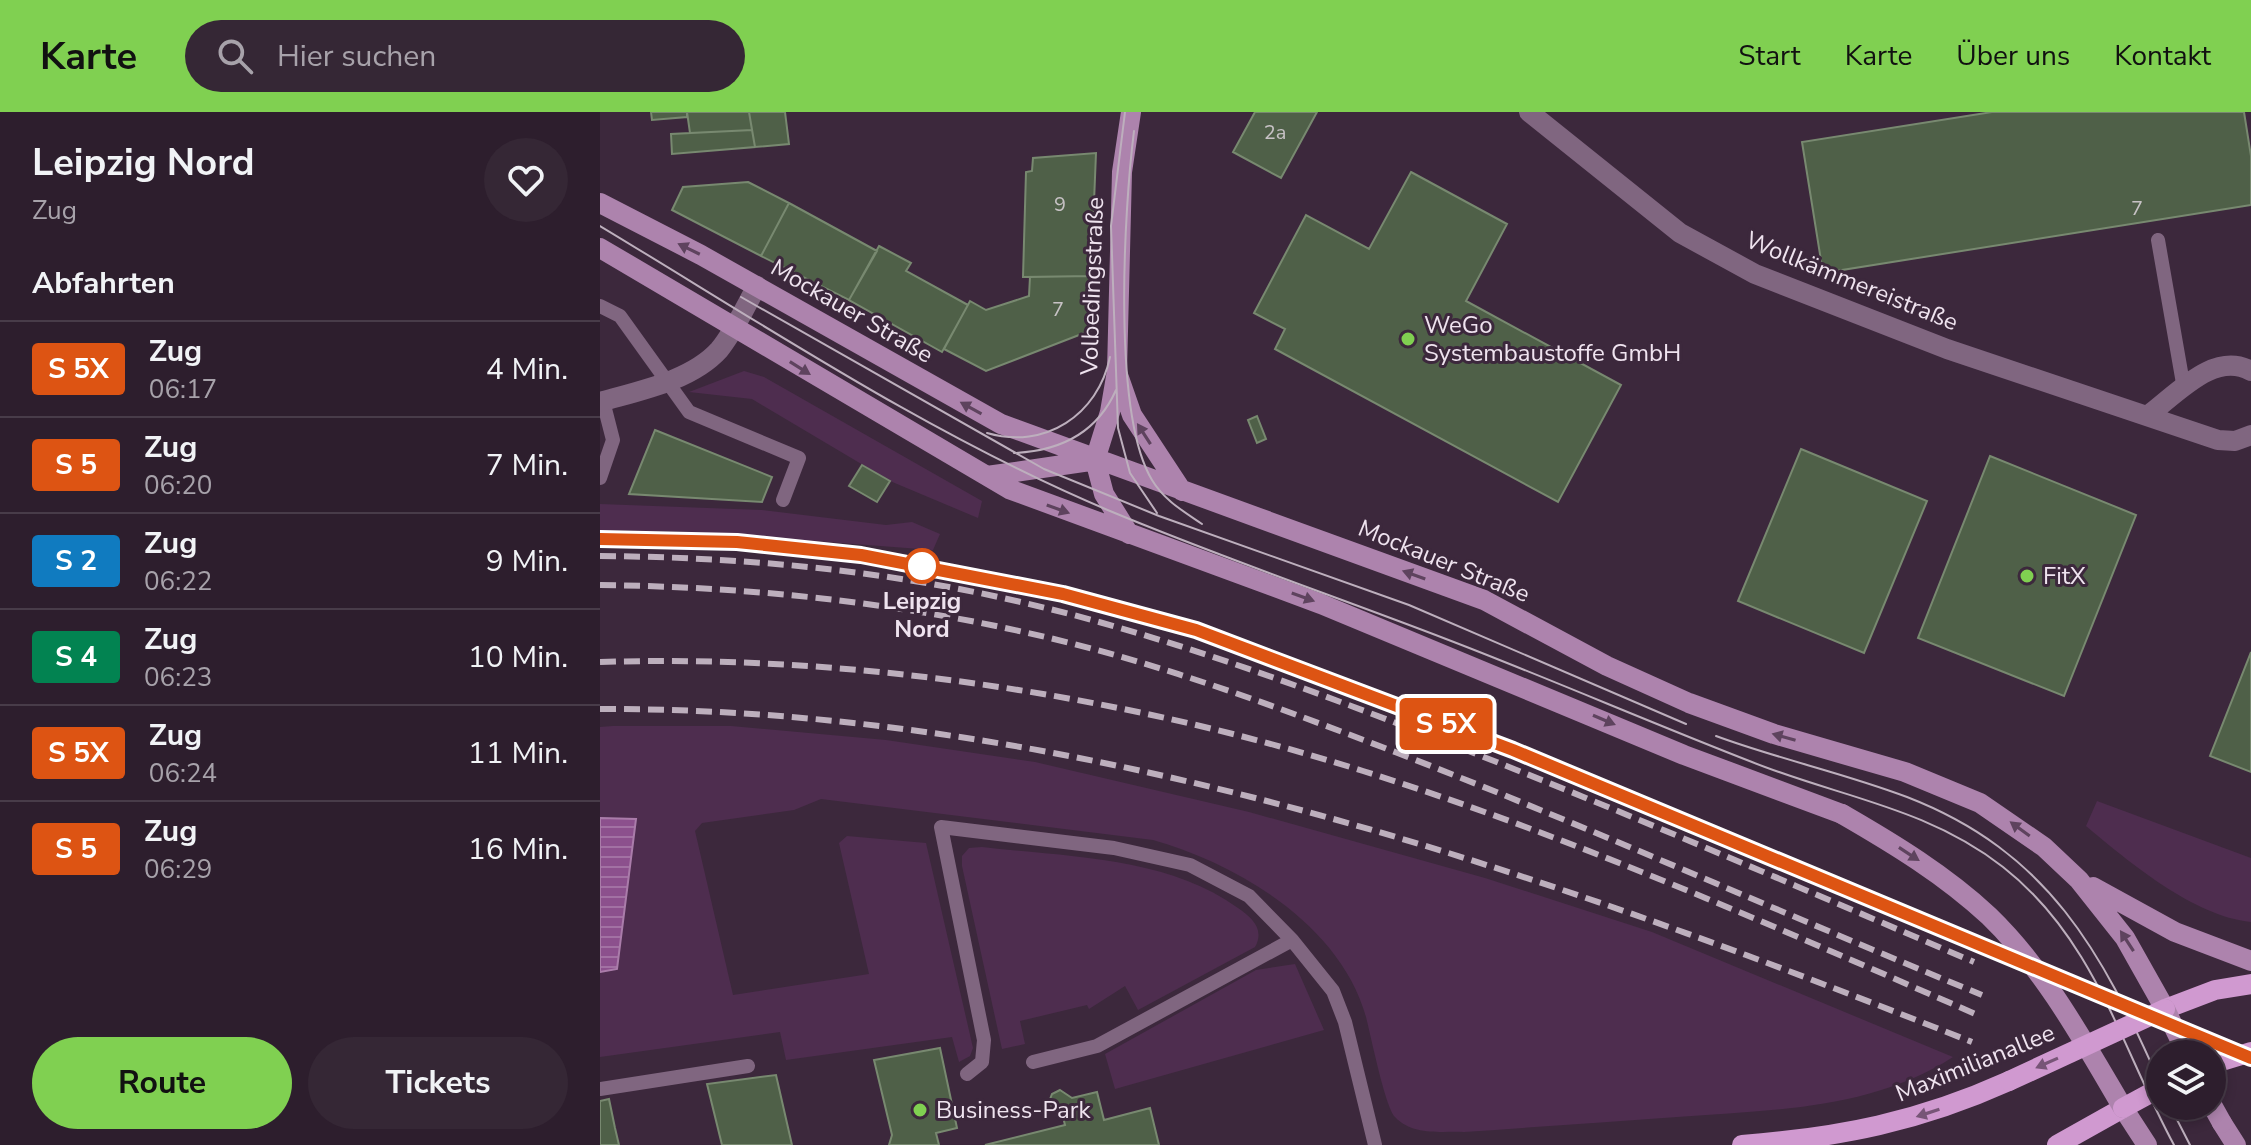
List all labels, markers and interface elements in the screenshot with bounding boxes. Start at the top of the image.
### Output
search box [185,20,745,92]
text: Karte [40,31,137,82]
icon: search [213,34,257,78]
text: Hier suchen [277,36,436,77]
text: Start [1738,37,1801,75]
text: Karte [1845,37,1912,75]
text: Über uns [1956,37,2070,75]
text: Kontakt [2114,37,2211,75]
house number: 2a [1264,119,1286,146]
text: Leipzig Nord [32,137,255,188]
button: heart [484,138,568,222]
house number: 9 [1054,191,1066,218]
text: Zug [32,193,77,228]
house number: 7 [2131,195,2143,222]
street label: Volbedingstraße [1073,196,1111,377]
street label: Wollkämmereistraße [1741,224,1963,338]
one-way arrow [677,242,700,256]
street label: Mockauer Straße [765,252,939,370]
text: Abfahrten [32,263,175,304]
house number: 7 [1052,296,1064,323]
place label: WeGo Systembaustoffe GmbH [1424,309,1681,369]
marker: WeGo Systembaustoffe GmbH [1399,330,1417,348]
text: Zug [149,331,202,372]
text: 4 Min. [486,349,568,390]
text: S 5X [48,350,109,388]
one-way arrow [789,360,811,374]
text: 06:17 [149,372,217,407]
one-way arrow [960,401,982,415]
one-way arrow [1136,423,1151,444]
text: Zug [144,427,197,468]
text: 7 Min. [486,445,568,486]
text: S 5 [55,446,97,484]
text: 06:20 [144,468,212,503]
one-way arrow [1046,503,1070,515]
street label: Mockauer Straße [1353,512,1535,610]
text: Zug [144,523,197,564]
text: 9 Min. [486,541,568,582]
text: S 2 [55,542,97,580]
marker: Leipzig Nord [905,549,939,583]
place label: FitX [2043,560,2086,592]
text: 06:22 [144,564,212,599]
marker: FitX [2018,567,2036,585]
one-way arrow [1402,569,1426,581]
place label: Leipzig Nord [883,585,961,645]
one-way arrow [1291,591,1315,604]
text: Zug [144,619,197,660]
text: 10 Min. [468,637,568,678]
text: S 4 [55,638,97,676]
text: 06:23 [144,660,212,695]
line badge: S 5X [1390,698,1502,750]
text: S 5X [1416,705,1476,743]
one-way arrow [1592,714,1615,727]
text: Zug [149,715,202,756]
one-way arrow [1772,730,1796,743]
text: 11 Min. [468,733,568,774]
text: S 5X [48,734,109,772]
text: 06:24 [149,756,217,791]
text: Zug [144,811,197,852]
one-way arrow [2009,821,2031,837]
text: 16 Min. [468,829,568,870]
text: S 5 [55,830,97,868]
one-way arrow [1899,847,1920,862]
text: 06:29 [144,852,212,887]
one-way arrow [2119,931,2134,952]
street label: Maximilianallee [1891,1017,2059,1109]
button: Route [32,1037,292,1129]
button: Tickets [308,1037,568,1129]
map controls [2146,1040,2226,1120]
button: layers [2146,1040,2226,1120]
one-way arrow [2035,1056,2059,1070]
place label: Business-Park [936,1094,1091,1126]
marker: Business-Park [911,1101,929,1119]
one-way arrow [1916,1107,1940,1119]

